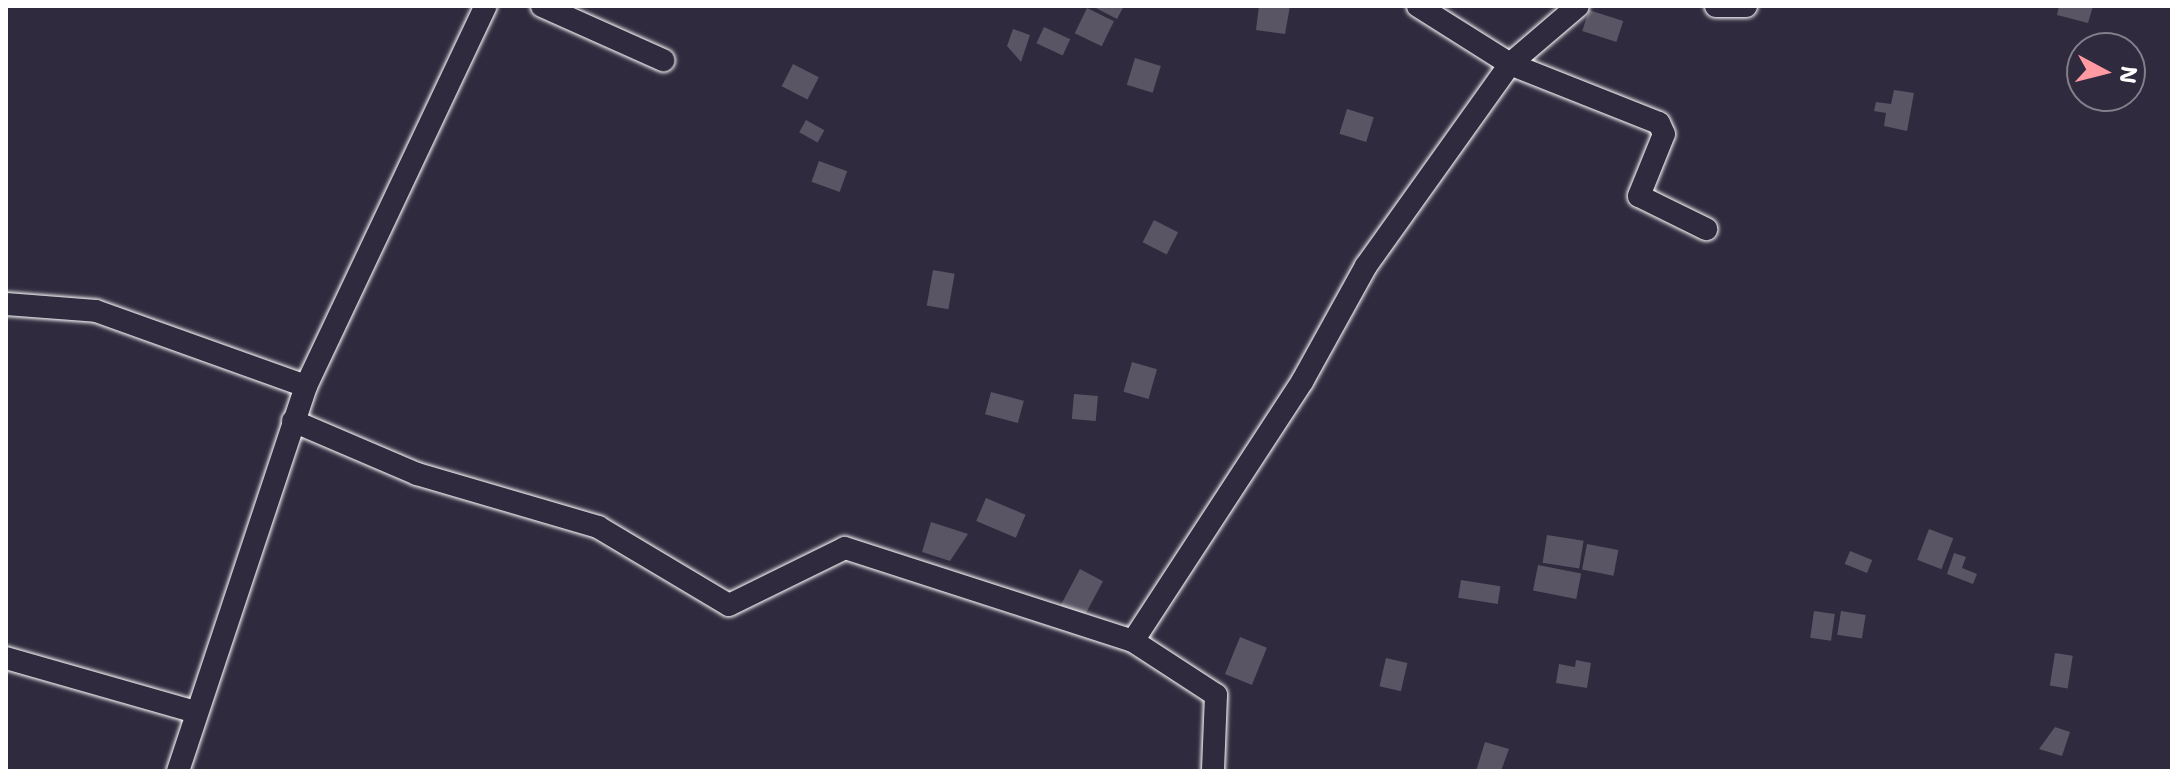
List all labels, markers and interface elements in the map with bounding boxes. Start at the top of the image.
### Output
north arrow [2066,32,2146,112]
text: N [2113,64,2144,85]

